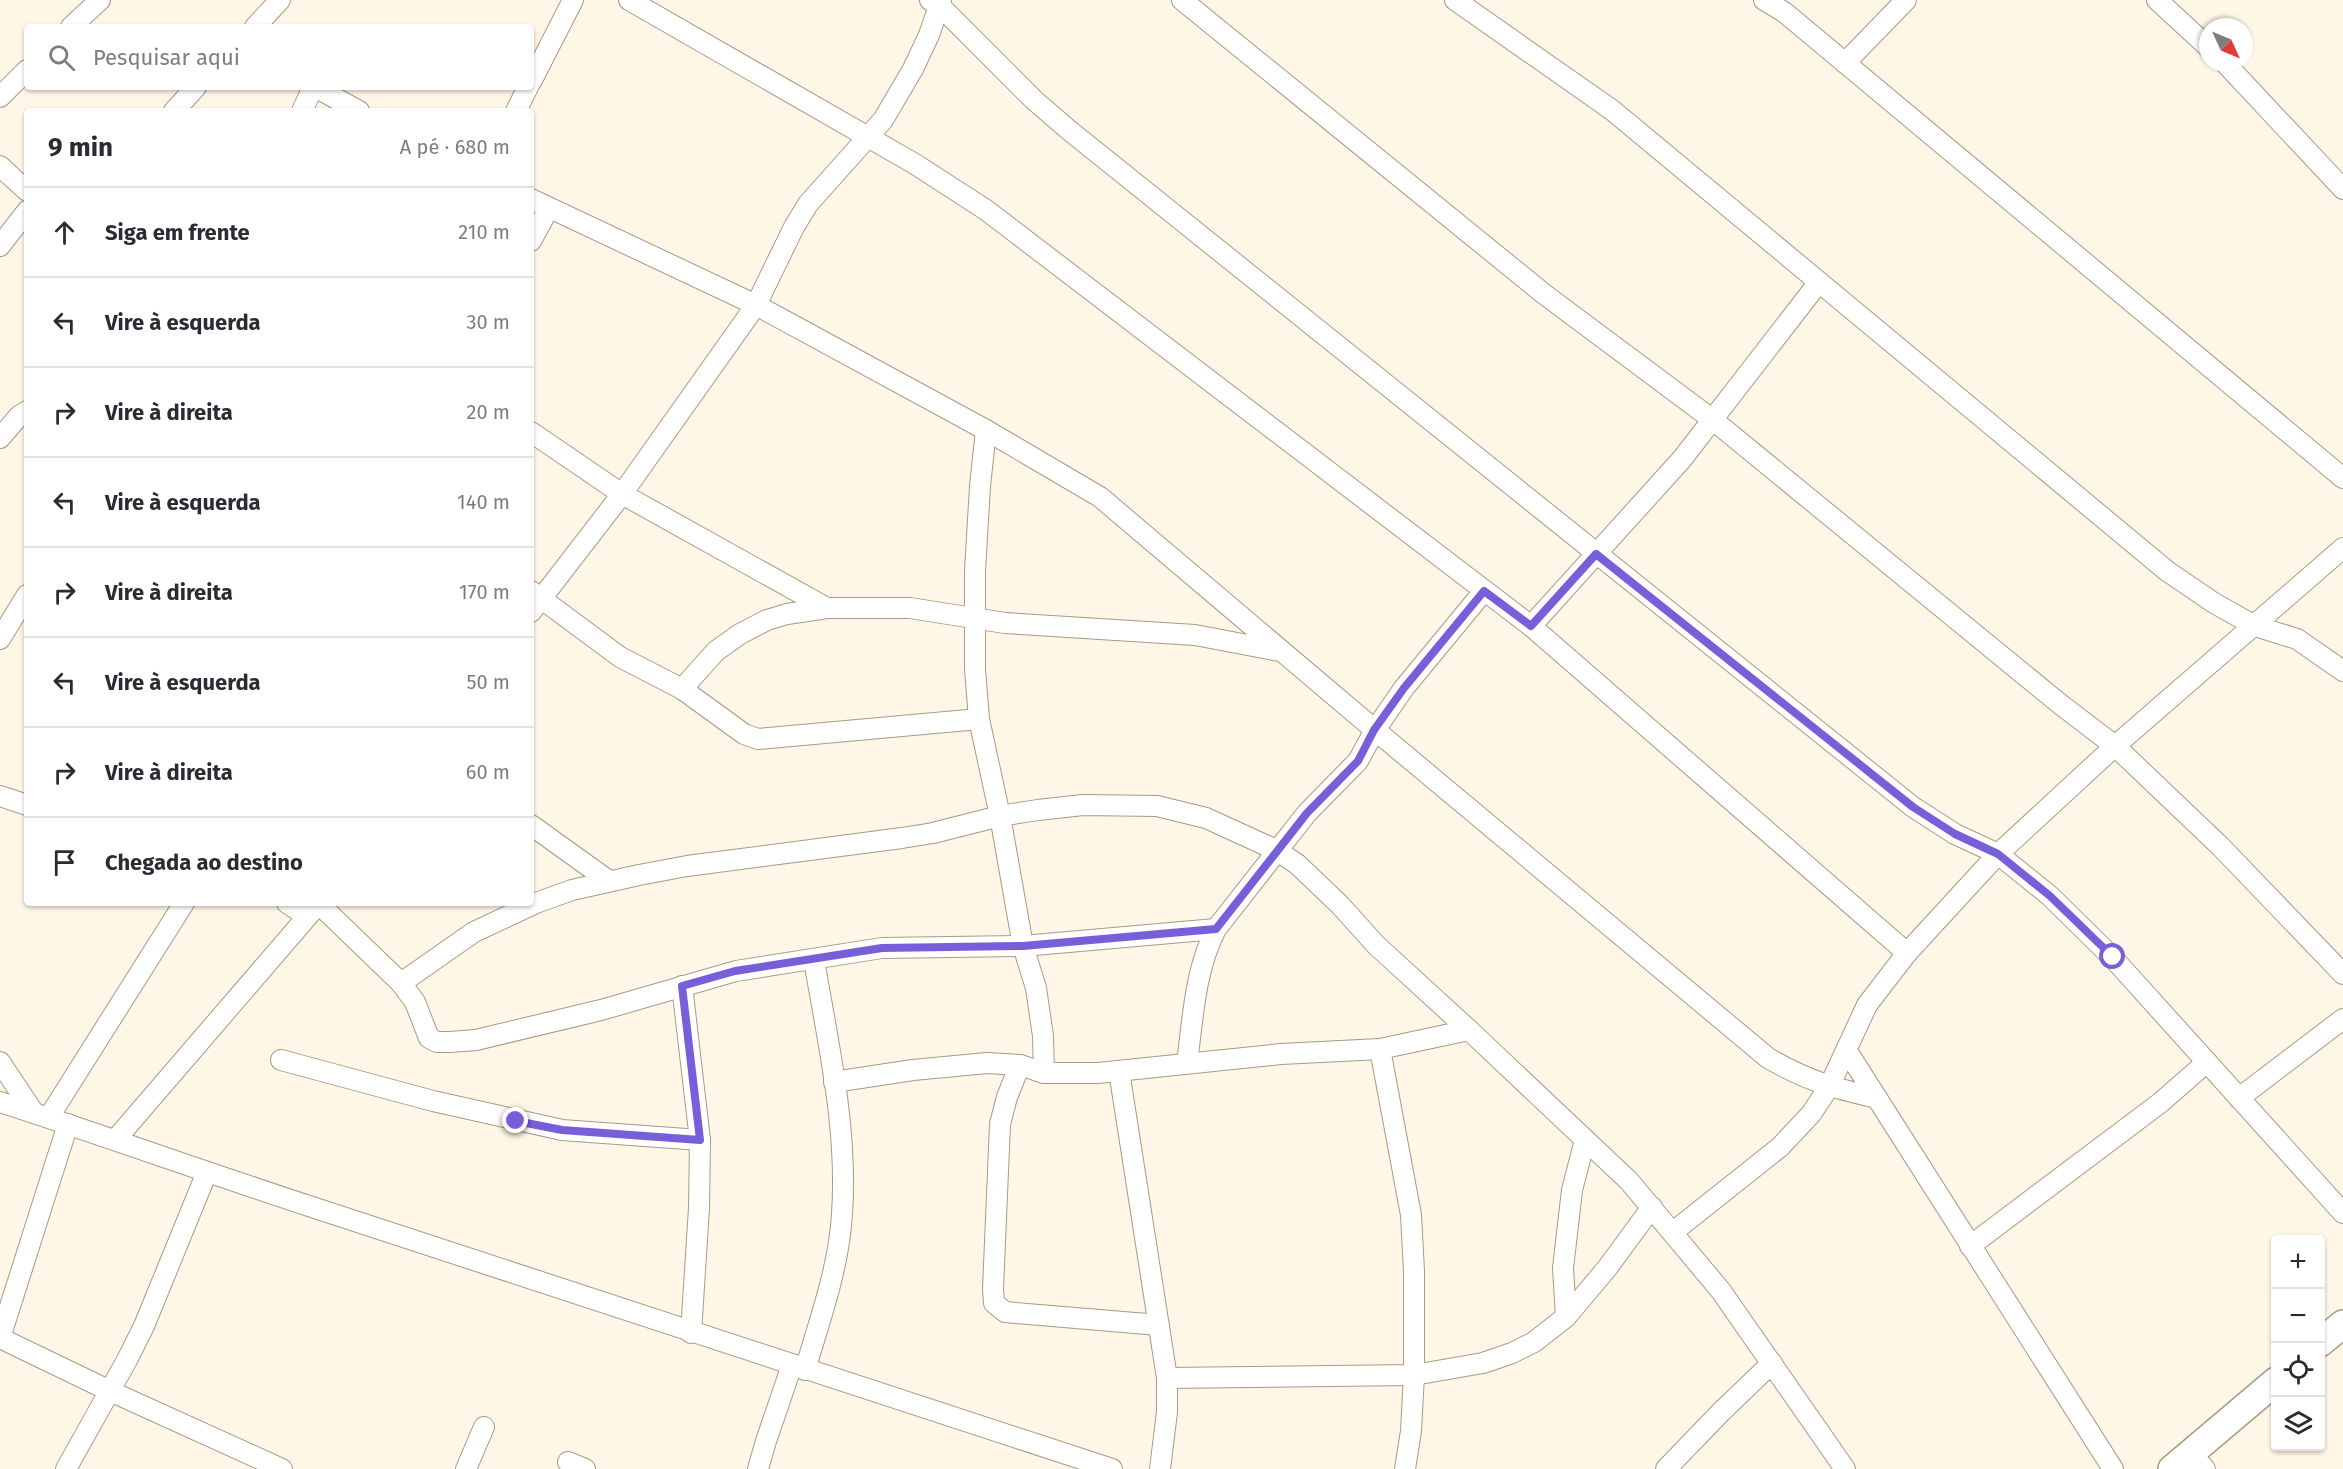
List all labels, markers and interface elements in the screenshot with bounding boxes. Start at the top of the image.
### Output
north arrow [2199,18,2253,72]
search box [24,24,534,90]
icon: search [45,41,78,74]
text: Pesquisar aqui [93,44,240,71]
text: 9 min [48,132,113,163]
text: A pé · 680 m [400,135,510,159]
icon: ahead [48,216,81,249]
text: Siga em frente [105,219,250,246]
text: 210 m [458,220,510,244]
icon: left [48,306,81,339]
text: Vire à esquerda [105,309,261,336]
text: 30 m [466,310,510,334]
icon: right [48,396,81,429]
text: Vire à direita [105,399,233,426]
text: 20 m [467,400,510,424]
icon: left [48,486,81,519]
text: Vire à esquerda [105,489,261,516]
text: 140 m [457,490,510,514]
icon: right [48,576,81,609]
text: Vire à direita [105,579,233,606]
text: 170 m [459,580,510,604]
icon: left [48,666,81,699]
text: Vire à esquerda [105,669,261,696]
text: 50 m [466,670,510,694]
icon: right [48,756,81,789]
text: Vire à direita [105,759,233,786]
text: 60 m [466,760,510,784]
icon: arrive [48,846,81,879]
text: Chegada ao destino [105,849,303,876]
route start [2099,943,2125,969]
route end [502,1107,528,1133]
map controls [2271,1235,2325,1451]
button: + [2271,1235,2325,1289]
button: − [2271,1289,2325,1343]
button: locate [2271,1343,2325,1397]
button: layers [2271,1397,2325,1451]

